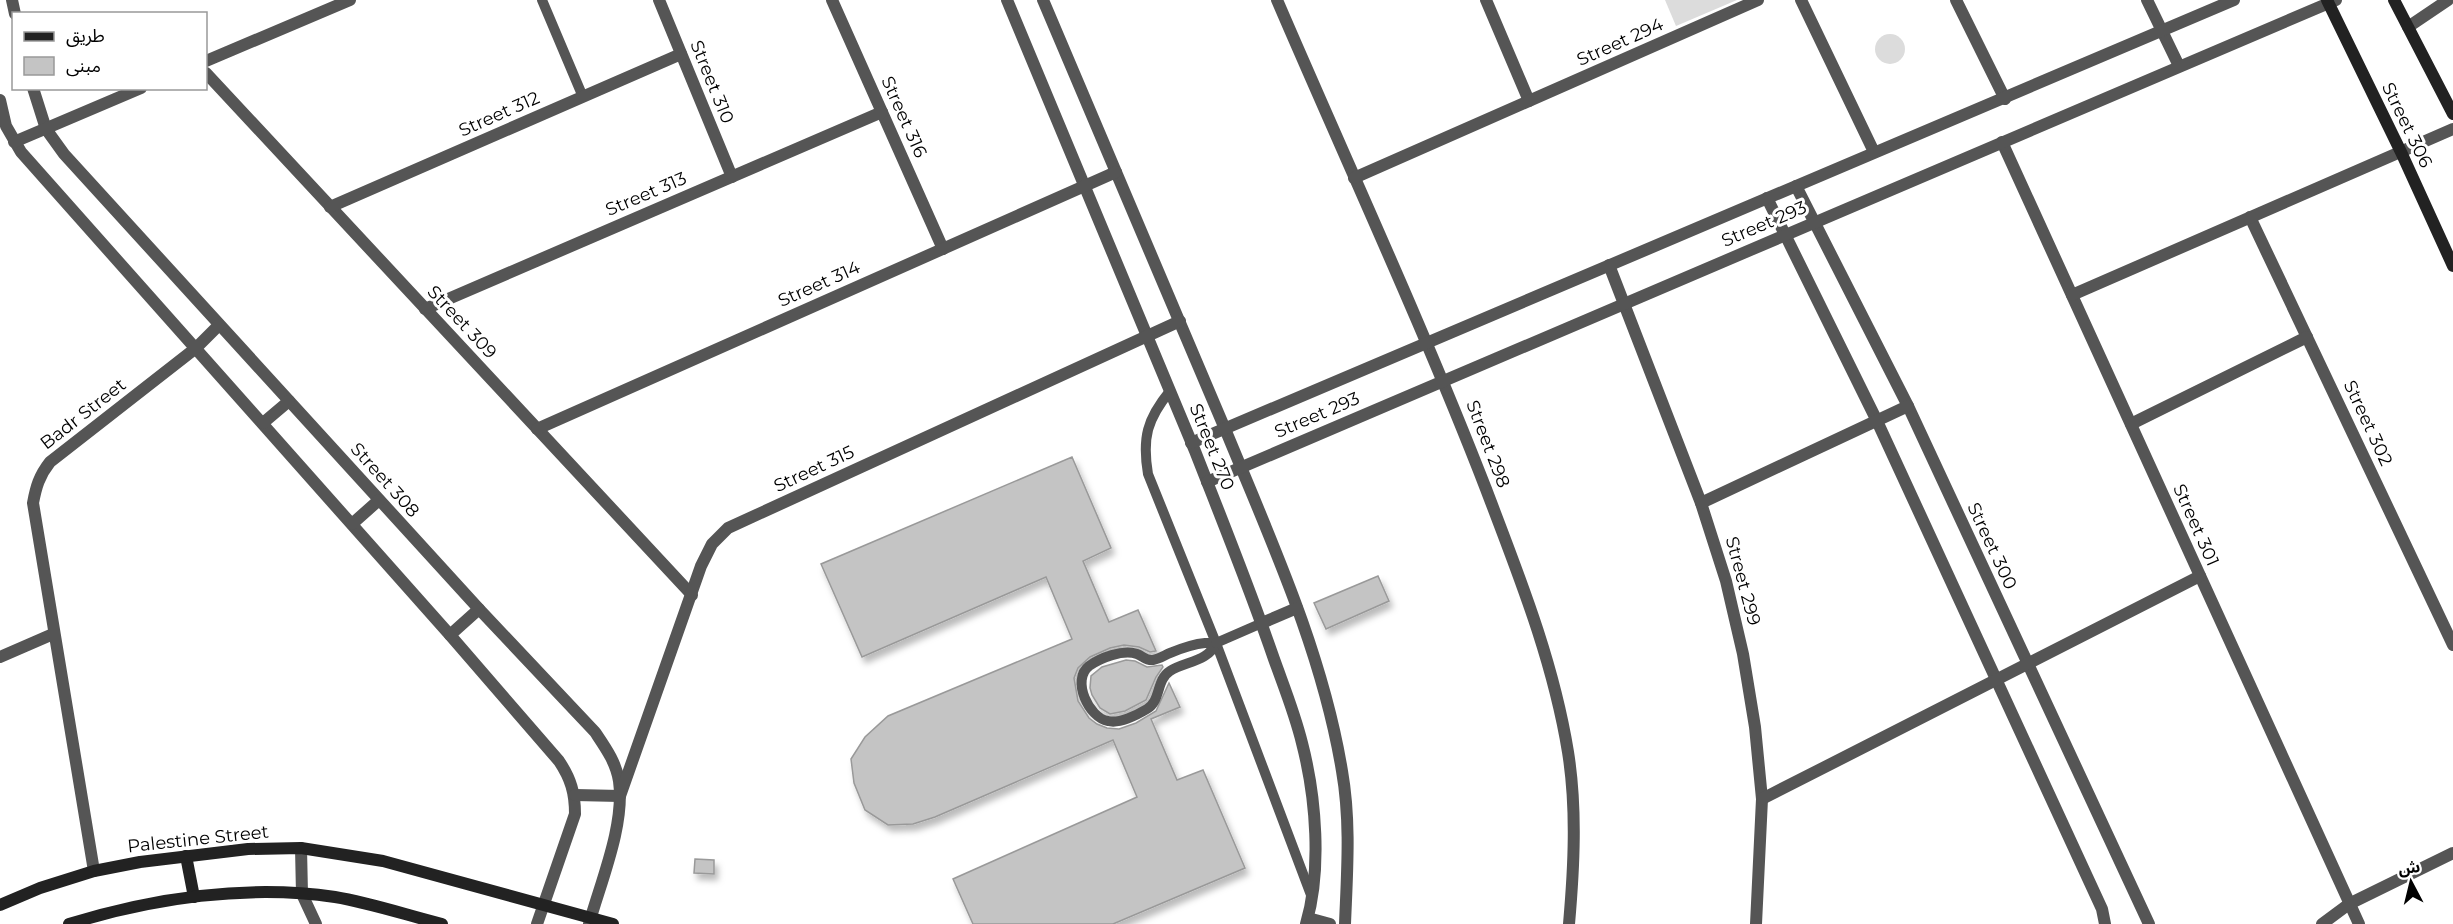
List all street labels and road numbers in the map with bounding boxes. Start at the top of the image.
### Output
street label: Street 294 [1573,13,1667,71]
street label: Street 310 [685,37,739,127]
street label: Street 316 [876,73,932,161]
street label: Street 306 [2377,79,2437,171]
street label: Street 312 [455,86,543,142]
street label: Street 313 [602,167,690,221]
street label: Street 293 [1718,196,1810,252]
street label: Street 314 [774,256,864,312]
street label: Street 309 [423,281,501,363]
street label: Badr Street [36,374,130,454]
street label: Street 302 [2339,377,2397,469]
street label: Street 293 [1271,387,1363,443]
street label: Street 298 [1461,397,1515,491]
street label: Street 270 [1185,400,1239,494]
street label: Street 308 [346,438,424,522]
street label: Street 315 [770,441,858,497]
street label: Street 301 [2168,480,2224,570]
street label: Street 300 [1962,499,2022,593]
street label: Street 299 [1721,534,1765,628]
street label: Palestine Street [126,821,270,857]

